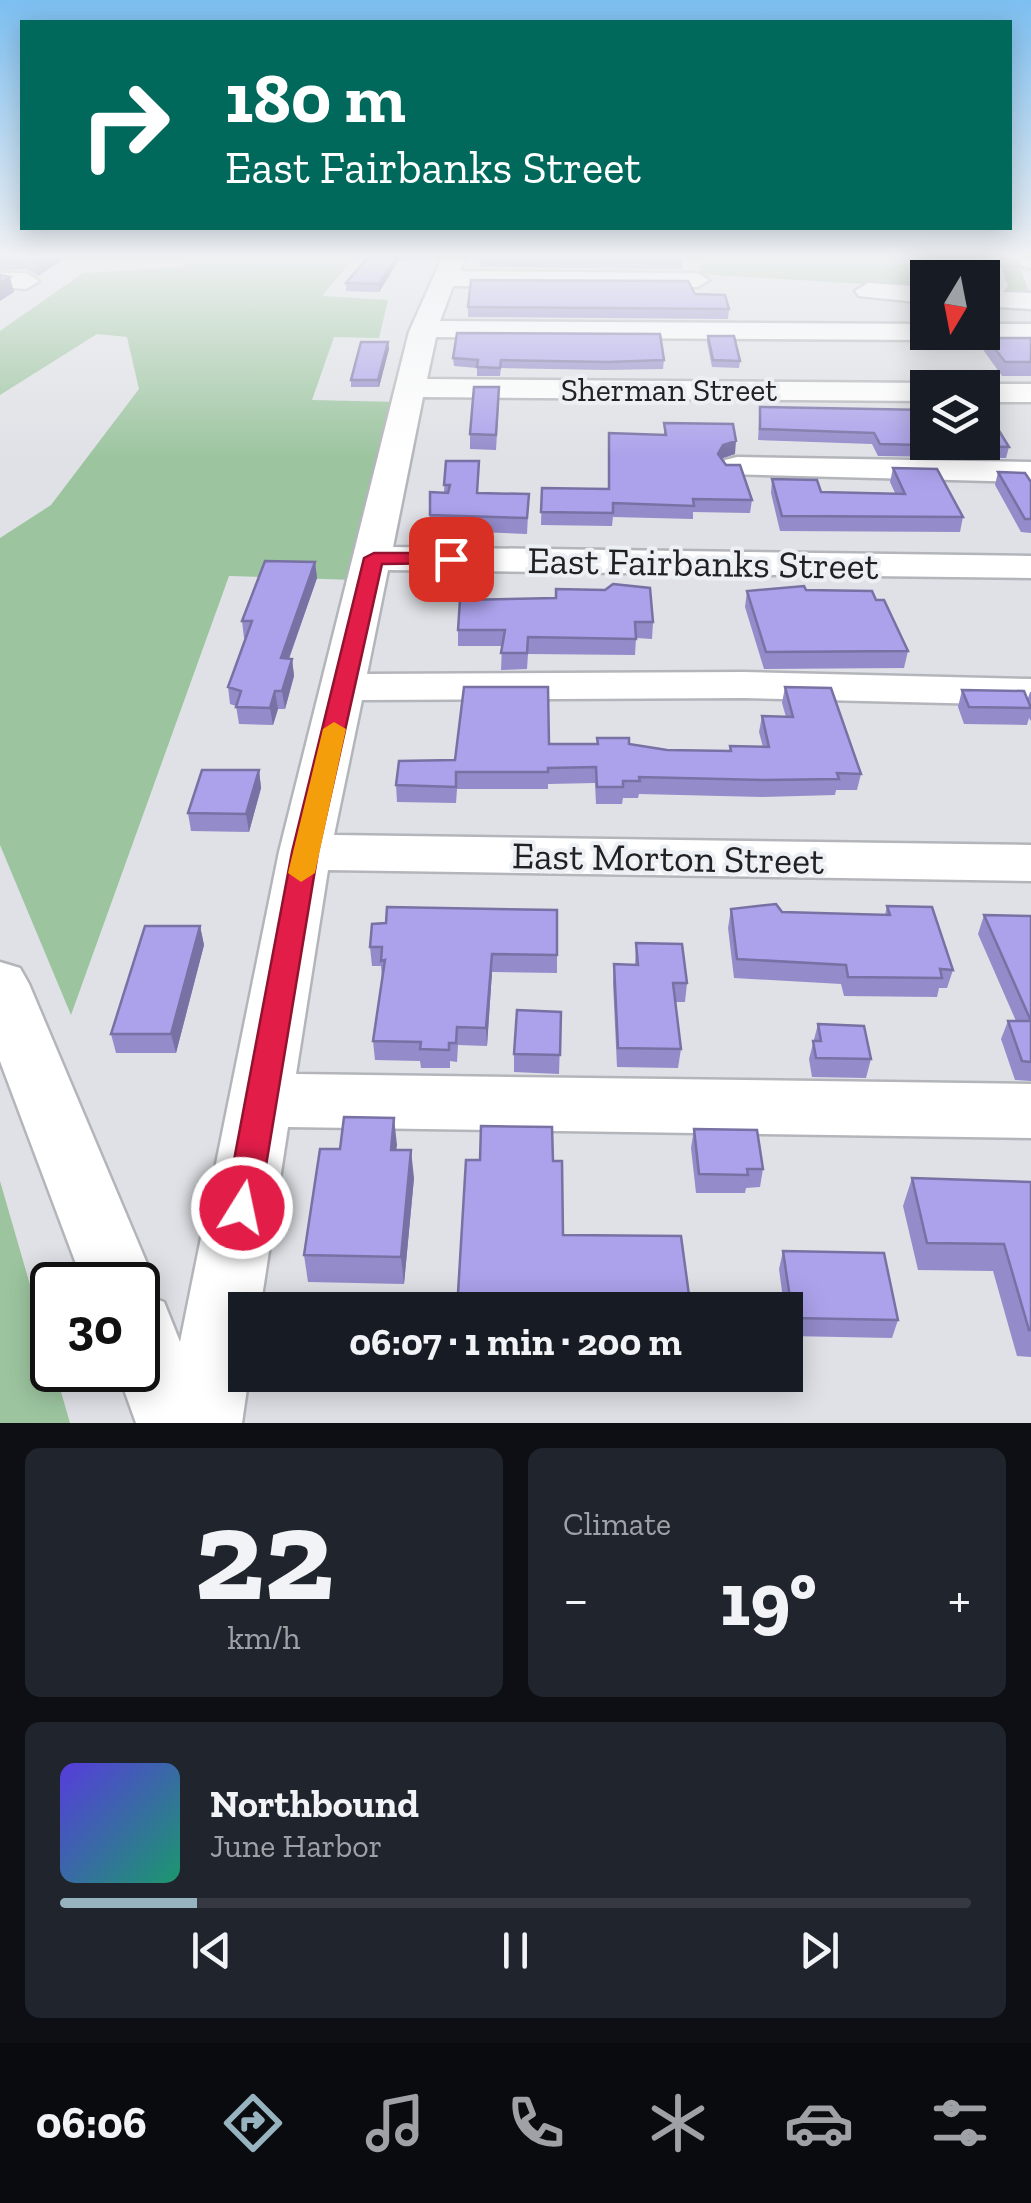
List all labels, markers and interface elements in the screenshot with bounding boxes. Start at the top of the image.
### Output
text: 180 m [225,56,406,140]
icon: right [60,60,190,190]
text: East Fairbanks Street [225,141,641,195]
north arrow [910,260,1000,350]
map controls [910,260,1000,460]
button: layers [910,370,1000,460]
street label: Sherman Street [561,371,777,409]
pin [409,517,494,602]
icon: arrive [424,532,479,587]
street label: East Fairbanks Street [527,537,879,589]
street label: East Morton Street [511,832,825,884]
position arrow [190,1156,294,1260]
speed limit sign: 30 [30,1262,160,1392]
text: 06:07 · 1 min · 200 m [349,1319,682,1365]
text: 22 [194,1476,334,1632]
text: Climate [563,1505,671,1543]
text: 19° [720,1554,817,1644]
text: − [563,1566,589,1632]
text: + [948,1566,971,1632]
text: km/h [227,1619,301,1657]
text: Northbound [210,1781,419,1827]
text: June Harbor [210,1827,382,1865]
icon: previous [184,1923,239,1978]
icon: pause [488,1923,543,1978]
icon: next [792,1923,847,1978]
icon: directions [218,2088,288,2158]
icon: music [360,2088,430,2158]
icon: phone [501,2088,571,2158]
icon: climate [643,2088,713,2158]
icon: car [784,2088,854,2158]
icon: filters [925,2088,995,2158]
text: 06:06 [36,2096,147,2150]

